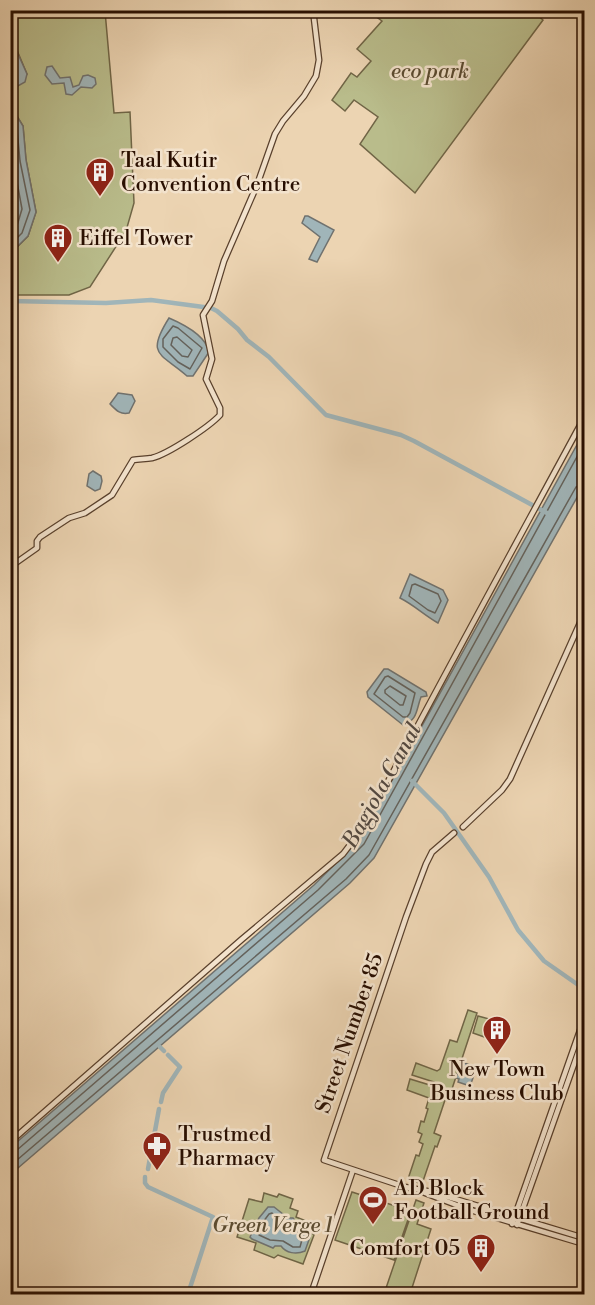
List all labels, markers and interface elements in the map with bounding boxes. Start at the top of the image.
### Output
park label: eco park [391,59,469,85]
place label: Taal Kutir Convention Centre [121,148,300,198]
building icon: Taal Kutir Convention Centre [84,156,116,198]
building icon: Eiffel Tower [42,222,74,264]
place label: Eiffel Tower [79,226,193,252]
water label: Bagjola Canal [336,718,428,854]
street label: Street Number 85 [310,950,390,1117]
building icon: New Town Business Club [481,1014,513,1056]
place label: New Town Business Club [429,1057,564,1107]
place label: Trustmed Pharmacy [178,1122,276,1172]
pharmacy icon: Trustmed Pharmacy [141,1130,173,1172]
place label: AD Block Football Ground [393,1176,549,1226]
sports icon: AD Block Football Ground [357,1184,389,1226]
park label: Green Verge 1 [212,1213,332,1239]
building icon: Comfort 05 [465,1232,497,1274]
place label: Comfort 05 [349,1236,460,1262]

